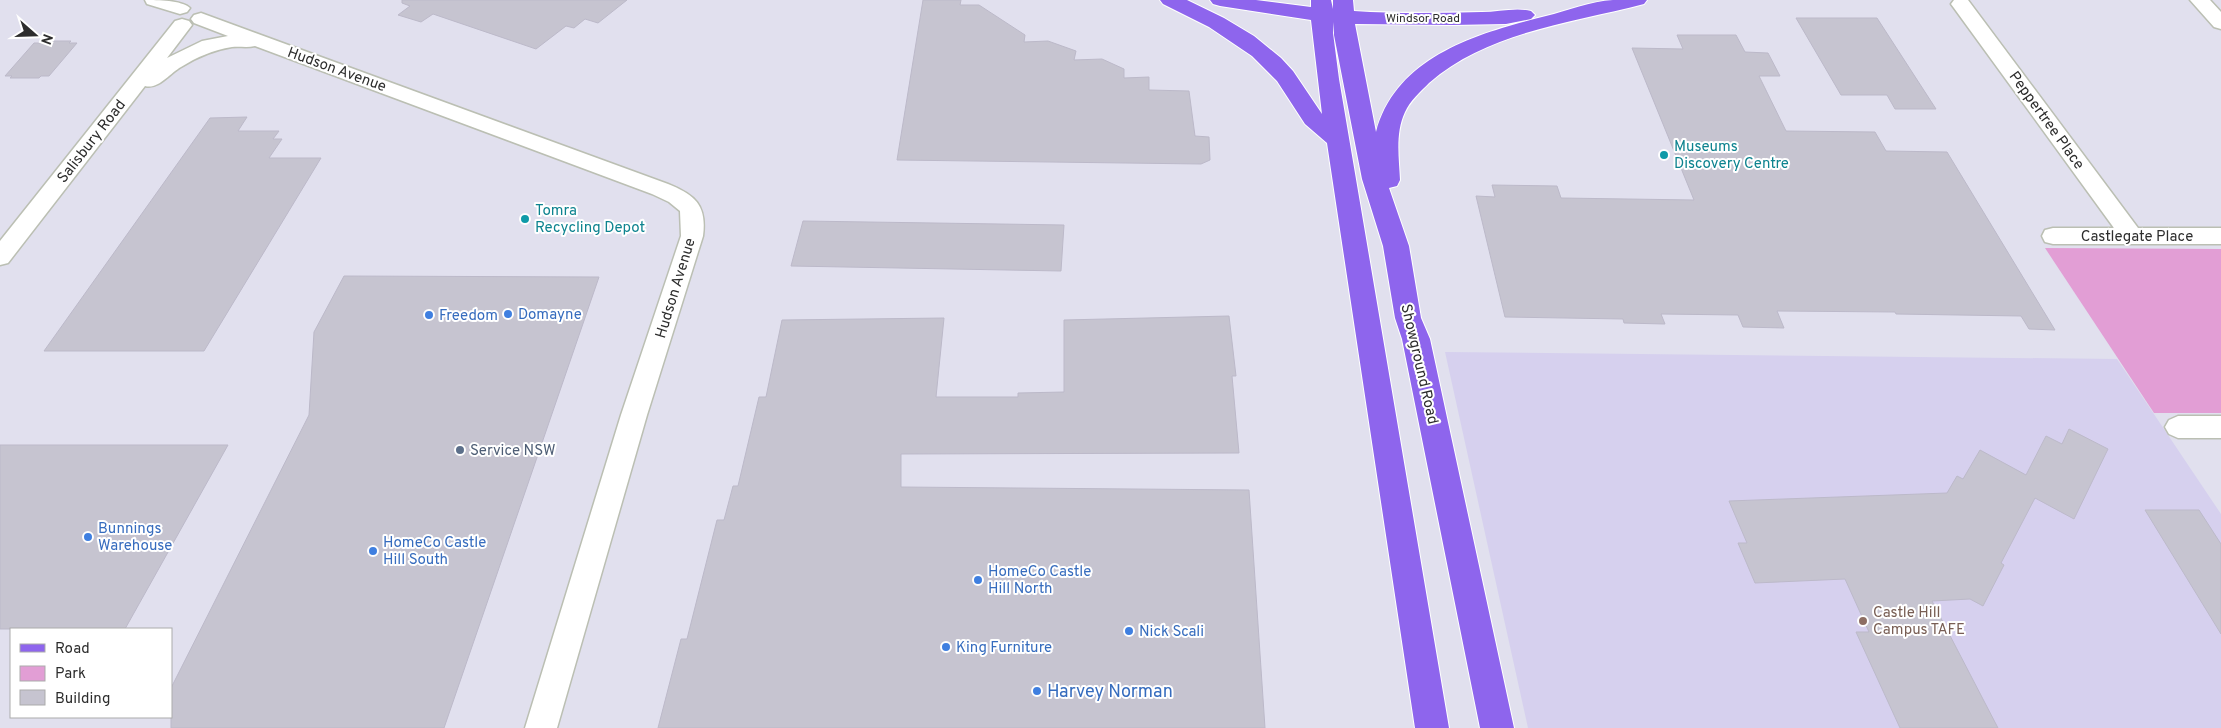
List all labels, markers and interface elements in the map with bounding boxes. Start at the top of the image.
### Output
north arrow [10,10,60,60]
street label: Windsor Road [1386,11,1460,27]
text: N [36,31,56,47]
street label: Hudson Avenue [284,44,389,97]
street label: Peppertree Place [2004,68,2088,174]
street label: Salisbury Road [54,96,131,187]
place label: Museums Discovery Centre [1674,138,1789,174]
marker: Museums Discovery Centre [1658,149,1670,161]
place label: Tomra Recycling Depot [535,202,645,238]
marker: Tomra Recycling Depot [519,213,531,225]
street label: Castlegate Place [2081,228,2193,247]
street label: Hudson Avenue [652,236,701,341]
street label: Showground Road [1395,302,1442,426]
place label: Domayne [518,306,582,325]
place label: Freedom [439,307,498,326]
marker: Domayne [502,308,514,320]
marker: Freedom [423,309,435,321]
place label: Service NSW [470,442,556,461]
marker: Service NSW [454,444,466,456]
place label: Bunnings Warehouse [98,520,172,556]
marker: Bunnings Warehouse [82,531,94,543]
place label: HomeCo Castle Hill South [383,534,486,570]
marker: HomeCo Castle Hill South [367,545,379,557]
place label: HomeCo Castle Hill North [988,563,1091,599]
marker: HomeCo Castle Hill North [972,574,984,586]
place label: Castle Hill Campus TAFE [1873,604,1965,640]
marker: Castle Hill Campus TAFE [1857,615,1869,627]
place label: Nick Scali [1139,623,1204,642]
marker: Nick Scali [1123,625,1135,637]
legend [10,628,172,718]
place label: King Furniture [956,639,1052,658]
text: Road [55,640,90,659]
marker: King Furniture [940,641,952,653]
text: Park [55,665,86,684]
place label: Harvey Norman [1047,681,1173,704]
marker: Harvey Norman [1031,685,1043,697]
text: Building [55,690,110,709]

